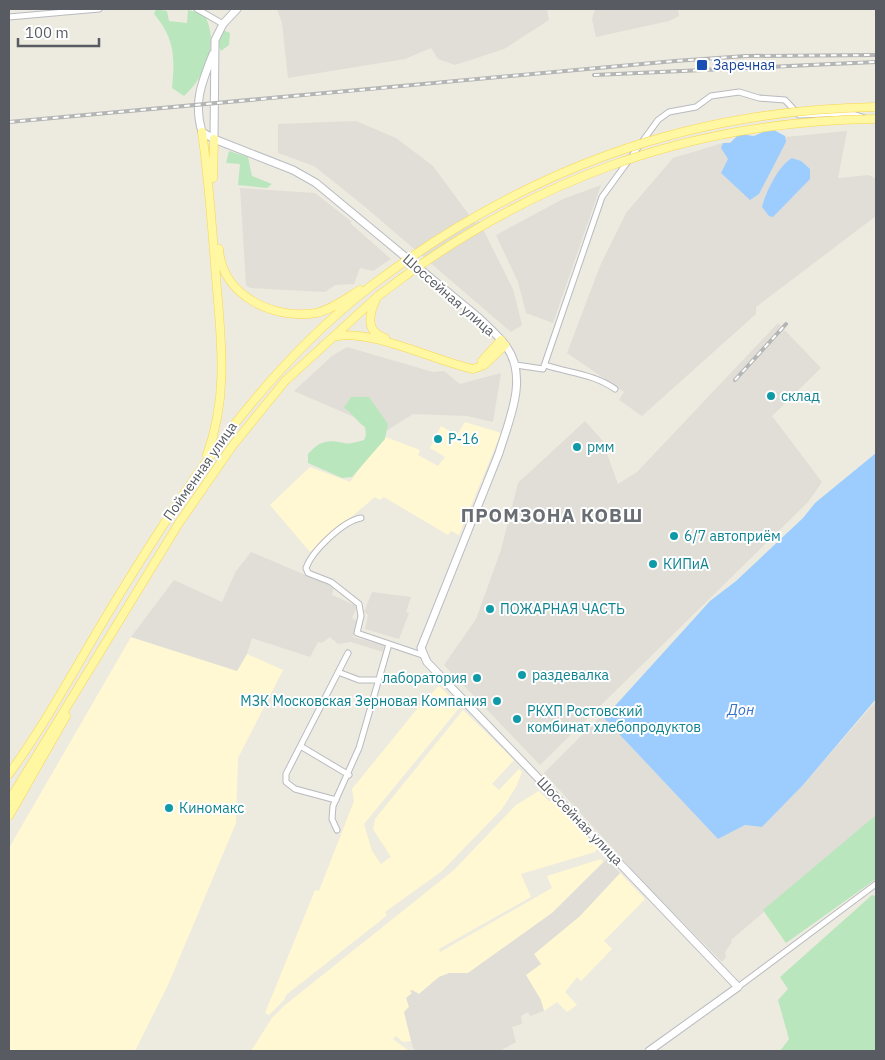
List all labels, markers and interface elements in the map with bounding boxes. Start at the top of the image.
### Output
scale bar [18,15,99,47]
text: 100 m [25,23,69,42]
place label: Заречная [713,56,775,74]
marker: Заречная [695,58,709,72]
street label: Шоссейная улица [399,250,499,340]
place label: склад [781,387,820,405]
marker: склад [765,390,777,402]
street label: Пойменная улица [159,418,241,524]
place label: Р-16 [448,430,479,448]
marker: Р-16 [432,433,444,445]
place label: рмм [587,438,615,456]
marker: рмм [571,441,583,453]
district label: ПРОМЗОНА КОВШ [461,503,643,527]
place label: 6/7 автоприём [684,527,781,545]
marker: 6/7 автоприём [668,530,680,542]
place label: КИПиА [663,555,709,573]
marker: КИПиА [647,558,659,570]
place label: ПОЖАРНАЯ ЧАСТЬ [500,600,625,618]
marker: ПОЖАРНАЯ ЧАСТЬ [484,603,496,615]
place label: раздевалка [532,666,609,684]
place label: лаборатория [382,669,467,687]
marker: раздевалка [516,669,528,681]
marker: лаборатория [471,672,483,684]
place label: МЗК Московская Зерновая Компания [240,692,487,710]
marker: МЗК Московская Зерновая Компания [491,695,503,707]
water label: Дон [726,700,754,719]
place label: РКХП Ростовский комбинат хлебопродуктов [527,702,701,736]
marker: РКХП Ростовский комбинат хлебопродуктов [511,713,523,725]
street label: Шоссейная улица [533,773,627,869]
place label: Киномакс [179,799,244,817]
marker: Киномакс [163,802,175,814]

